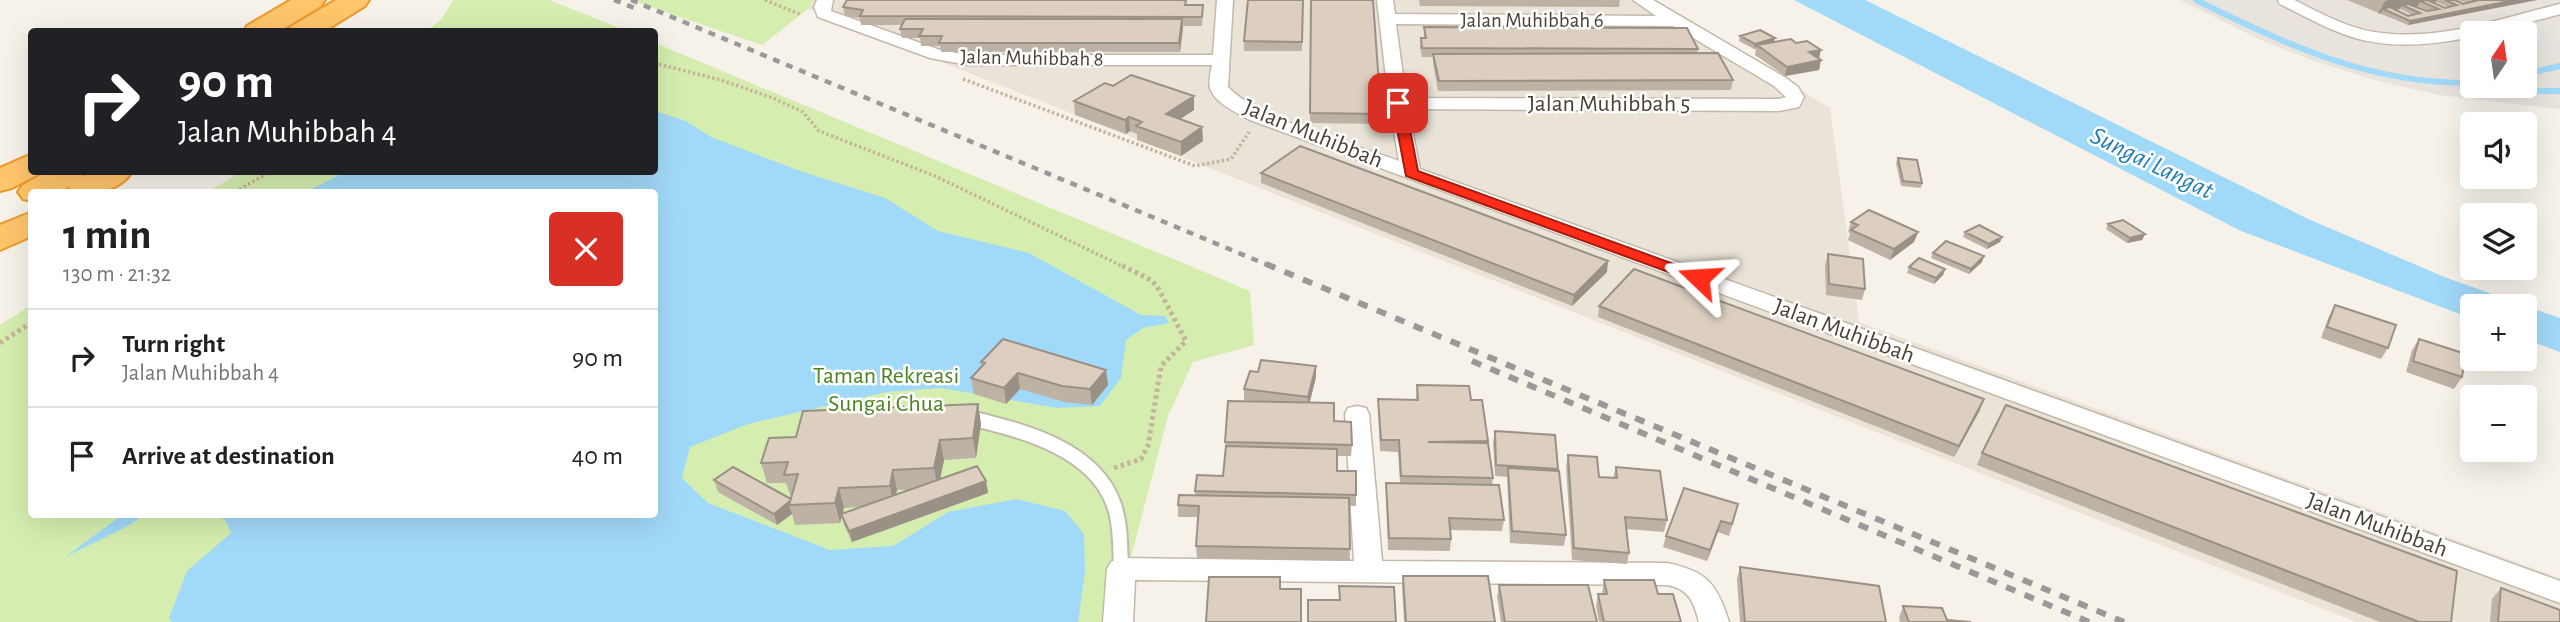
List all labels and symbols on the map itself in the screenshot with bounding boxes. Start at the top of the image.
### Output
street label: Jalan Muhibbah 6 [1460,10,1604,31]
north arrow [2460,21,2538,98]
street label: Jalan Muhibbah 8 [960,46,1104,70]
pin [1368,73,1428,133]
street label: Jalan Muhibbah 5 [1528,92,1690,116]
street label: Jalan Muhibbah [1240,95,1386,173]
water label: Sungai Langat [2086,122,2218,204]
position arrow [1662,241,1736,315]
street label: Jalan Muhibbah [1770,294,1918,368]
park label: Taman Rekreasi Sungai Chua [813,364,959,416]
street label: Jalan Muhibbah [2303,488,2451,562]

